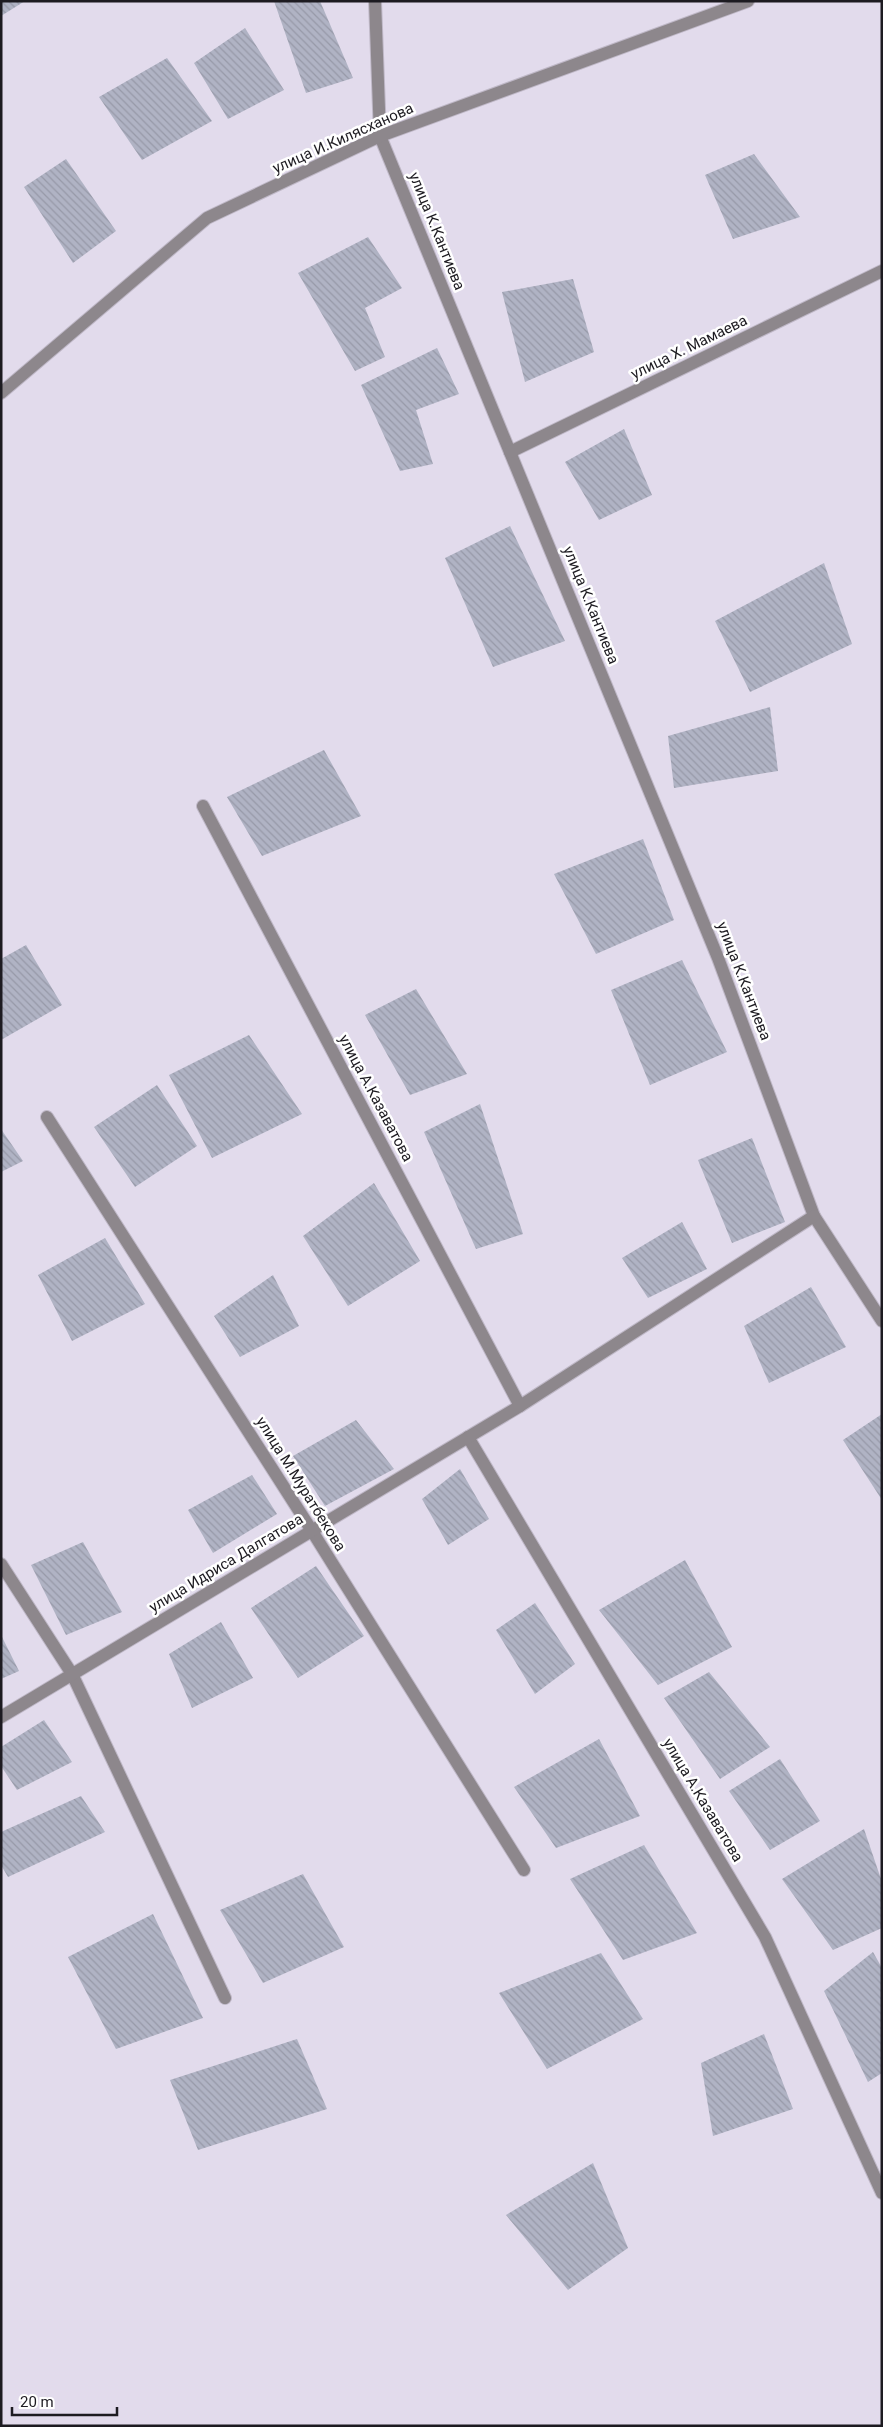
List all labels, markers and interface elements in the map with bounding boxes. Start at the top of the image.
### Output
street label: улица И.Килясханова [270,99,416,177]
street label: улица К.Кантиева [405,169,469,293]
street label: улица Х. Мамаева [628,311,750,383]
street label: улица К.Кантиева [559,543,623,667]
street label: улица К.Кантиева [713,919,775,1043]
street label: улица А.Казаватова [335,1032,417,1164]
street label: улица М.Муратбекова [252,1413,350,1555]
street label: улица Идриса Далгатова [146,1510,306,1616]
street label: улица А.Казаватова [659,1735,747,1865]
scale bar [12,2384,118,2416]
text: 20 m [20,2393,54,2411]

